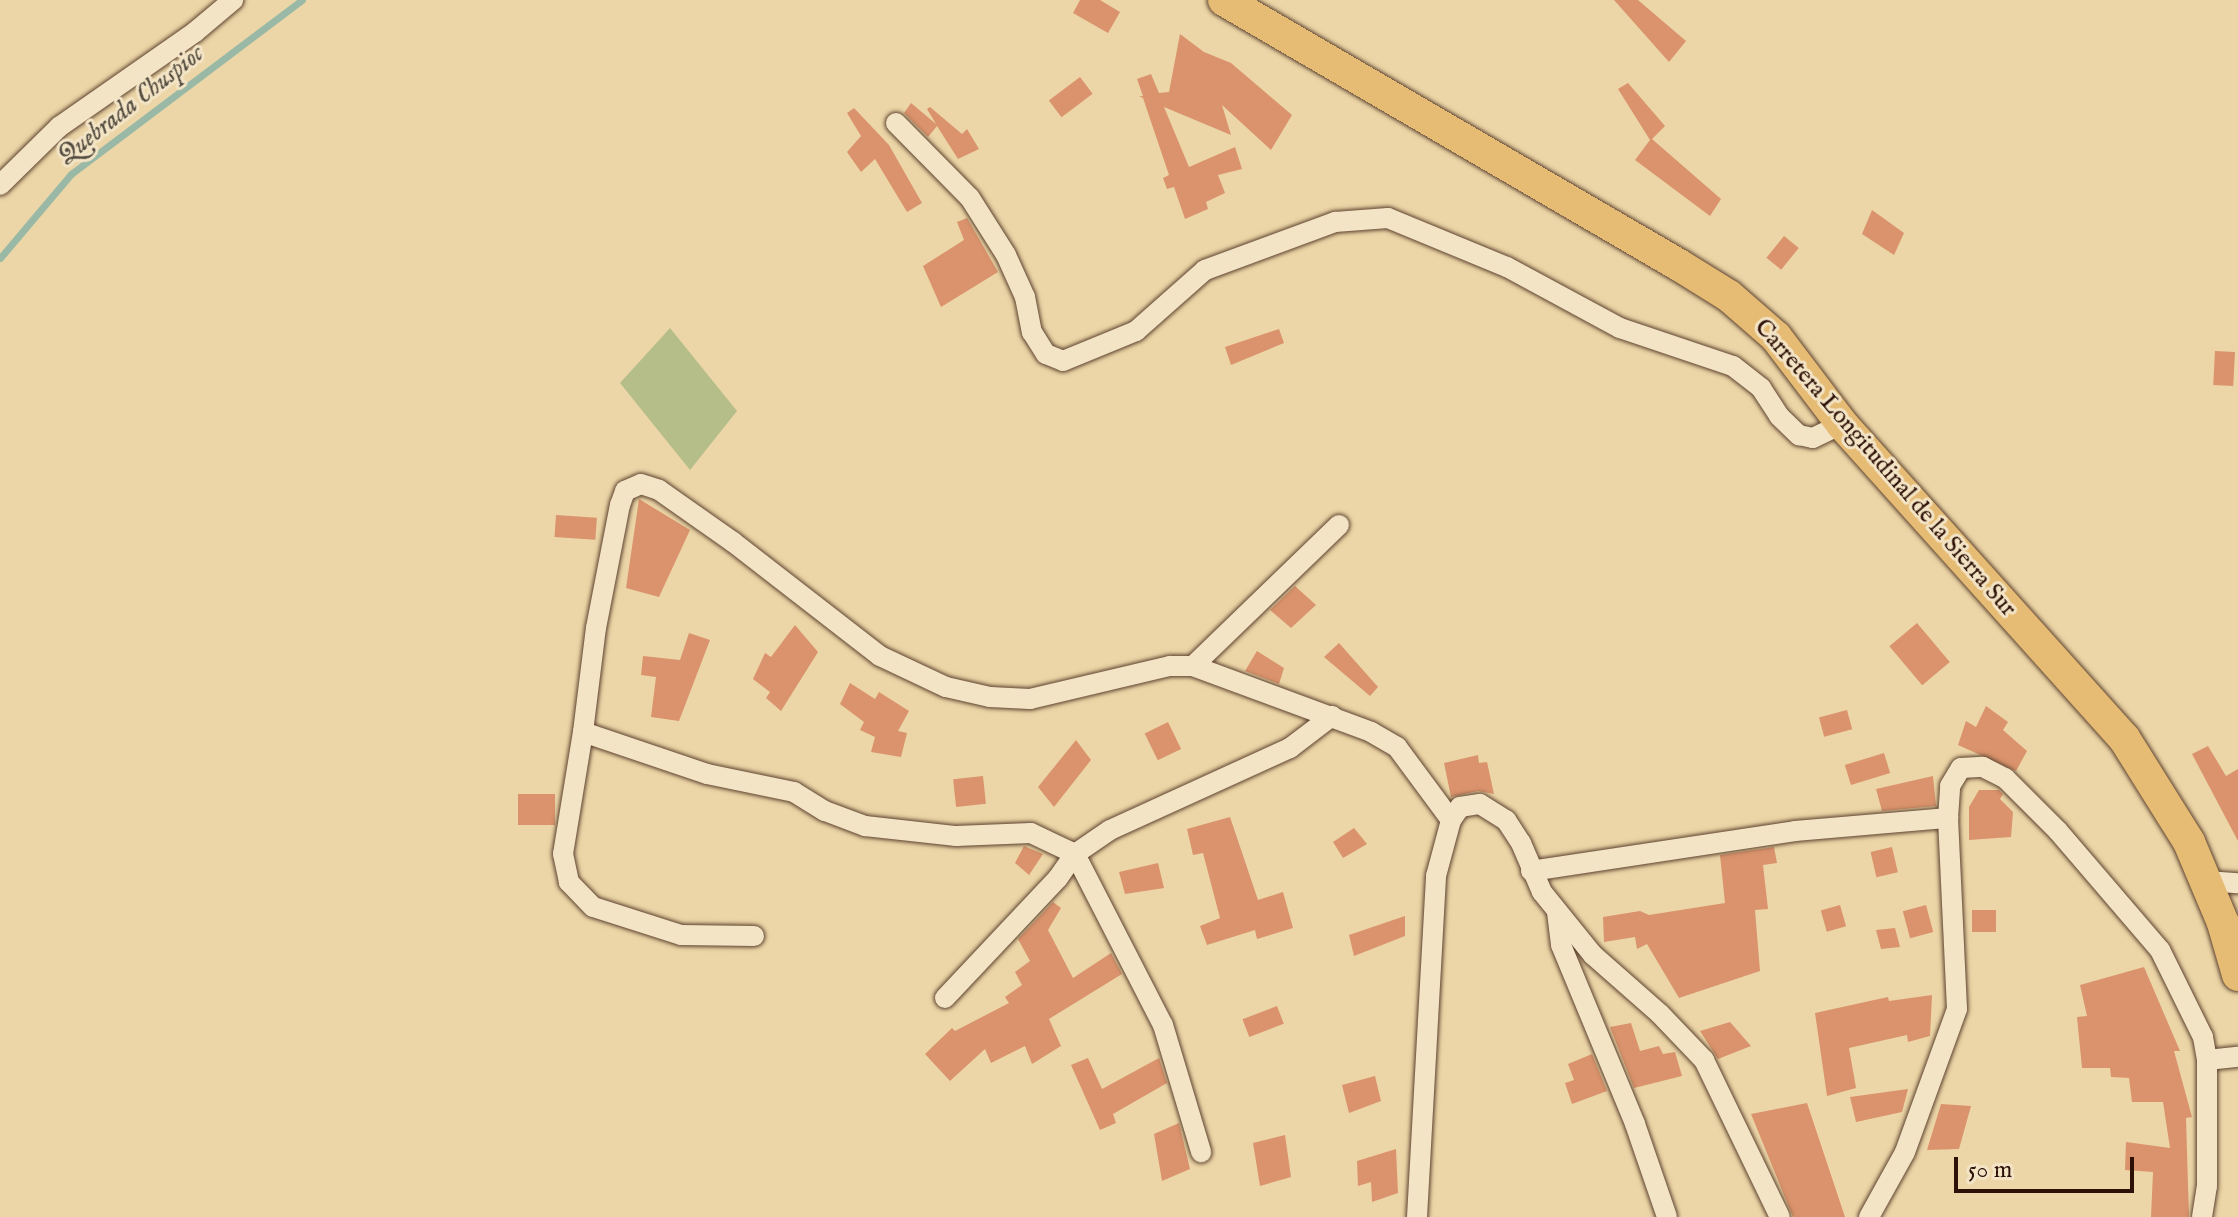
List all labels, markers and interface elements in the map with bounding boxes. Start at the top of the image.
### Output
water label: Quebrada Chuspioc [52,38,210,172]
street label: Carretera Longitudinal de la Sierra Sur [1748,313,2022,623]
scale bar [1958,1141,2138,1191]
text: 50 m [1968,1155,2012,1186]

